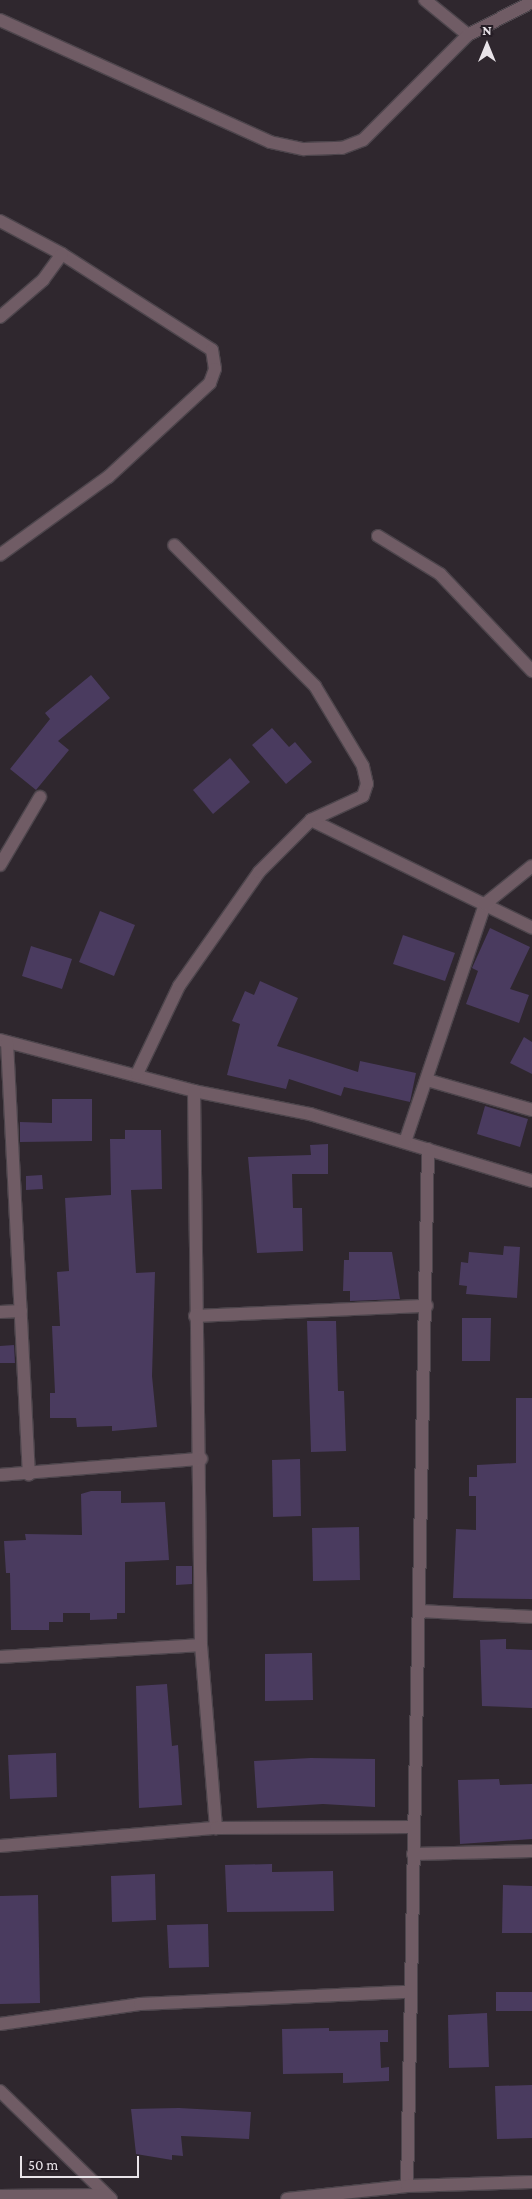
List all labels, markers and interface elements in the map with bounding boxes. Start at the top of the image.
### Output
north arrow [462,20,512,70]
text: N [482,22,492,38]
scale bar [22,2146,141,2178]
text: 50 m [28,2157,58,2173]

